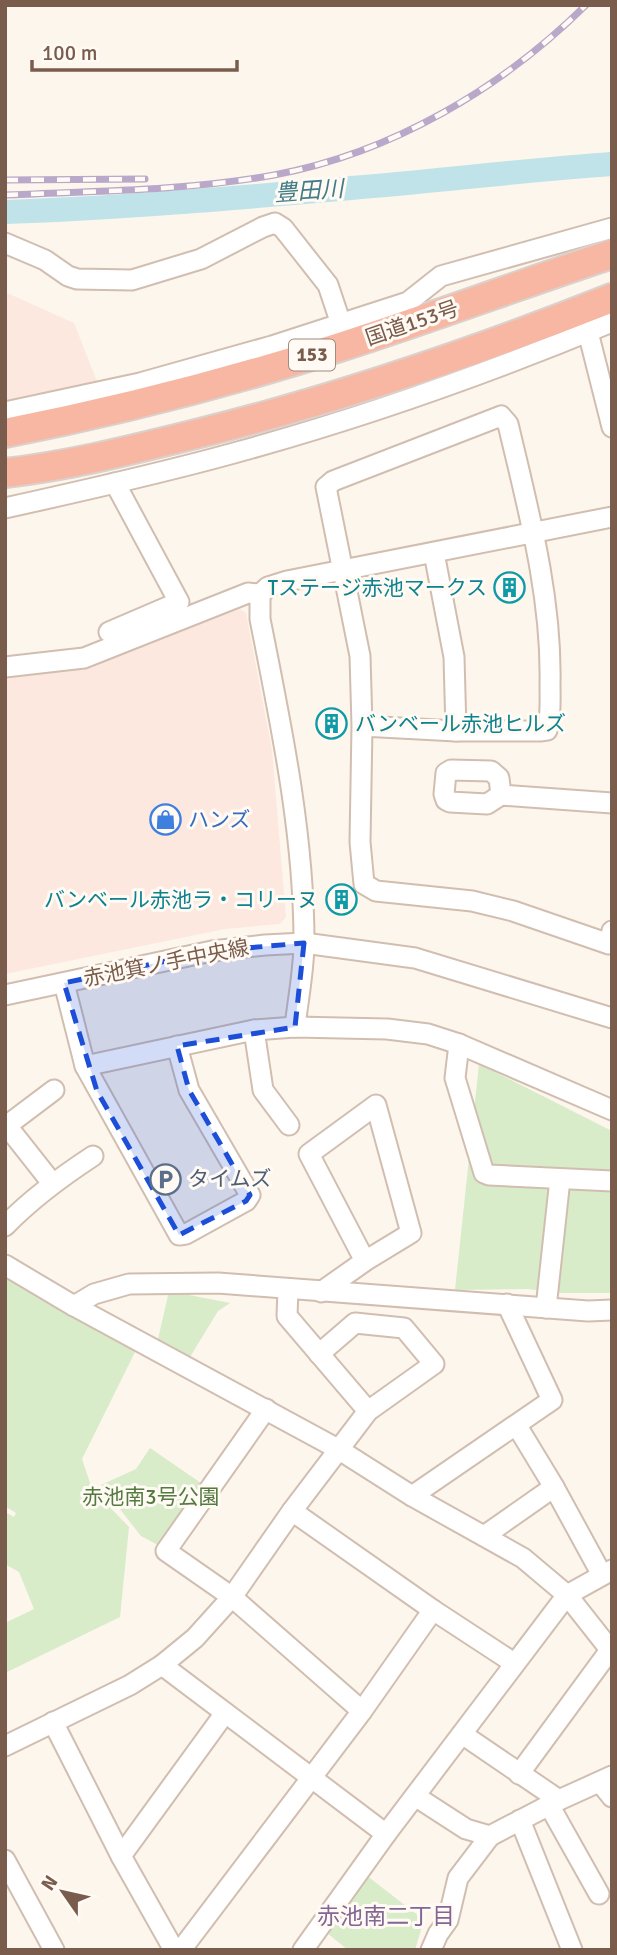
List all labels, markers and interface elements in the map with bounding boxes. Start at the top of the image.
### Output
scale bar [32,28,236,72]
text: 100 m [42,40,97,66]
water label: 豊田川 [274,174,347,208]
street label: 国道153号 [362,295,462,351]
road number: 153 [289,340,335,370]
building icon: Tステージ赤池マークス [493,571,527,605]
place label: Tステージ赤池マークス [268,575,487,601]
building icon: バンベール赤池ヒルズ [315,707,349,741]
place label: バンベール赤池ヒルズ [355,711,566,737]
shop icon: ハンズ [148,803,182,837]
place label: ハンズ [188,807,251,833]
building icon: バンベール赤池ラ・コリーヌ [324,883,358,917]
place label: バンベール赤池ラ・コリーヌ [44,887,318,913]
street label: 赤池箕ノ手中央線 [81,934,251,992]
parking icon: タイムズ [148,1162,182,1196]
place label: タイムズ [188,1166,272,1192]
park label: 赤池南3号公園 [82,1484,220,1510]
north arrow [28,1857,98,1927]
text: N [36,1871,63,1895]
district label: 赤池南二丁目 [317,1902,455,1931]

